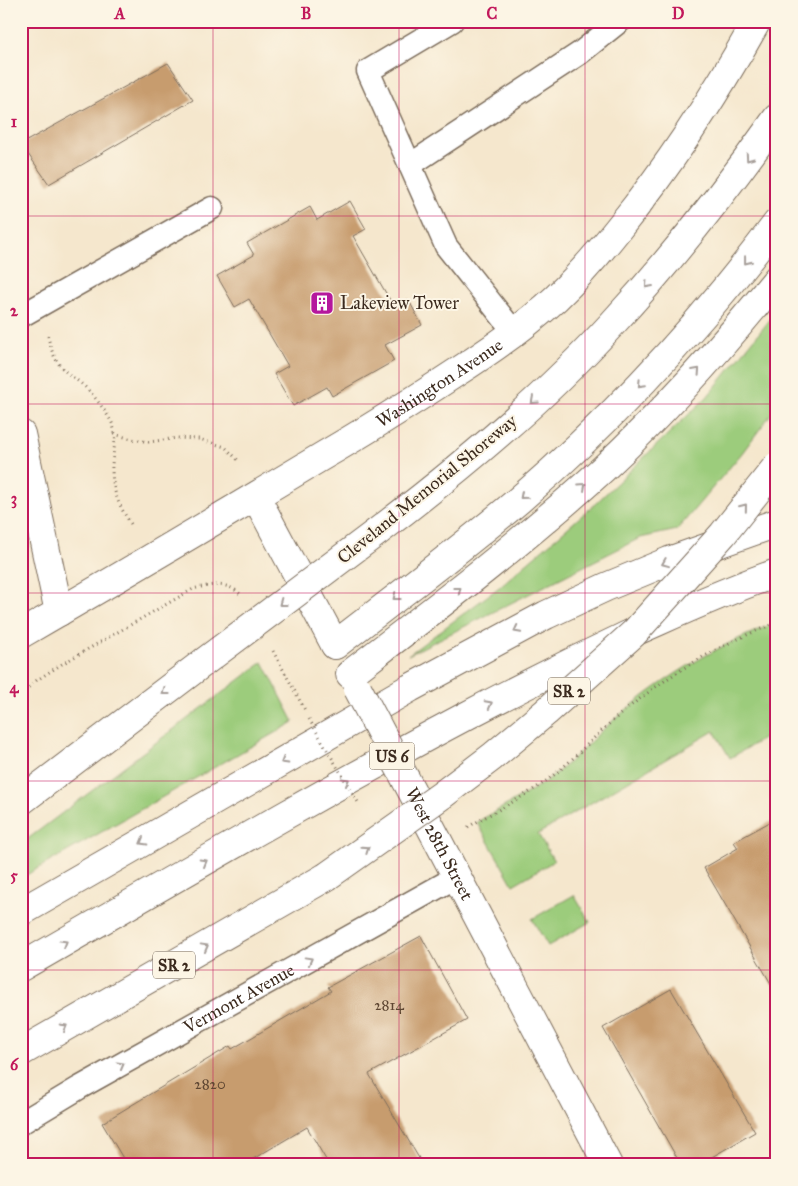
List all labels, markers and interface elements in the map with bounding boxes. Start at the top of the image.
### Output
text: A [114,4,126,23]
text: B [301,4,311,23]
text: C [487,4,498,23]
text: D [672,4,685,23]
text: 1 [11,112,18,131]
one-way arrow [746,152,755,162]
one-way arrow [744,256,753,265]
one-way arrow [644,279,653,288]
building icon: Lakeview Tower [309,290,335,316]
place label: Lakeview Tower [340,292,459,314]
text: 2 [10,301,19,320]
street label: Washington Avenue [372,334,507,432]
one-way arrow [691,368,700,377]
one-way arrow [638,378,647,387]
one-way arrow [530,395,539,404]
street label: Cleveland Memorial Shoreway [333,409,522,568]
one-way arrow [577,483,586,492]
text: 3 [11,489,17,509]
one-way arrow [520,490,529,499]
one-way arrow [739,504,747,513]
one-way arrow [661,557,670,567]
one-way arrow [452,588,461,596]
one-way arrow [393,592,402,600]
one-way arrow [278,597,288,606]
one-way arrow [513,624,522,634]
text: 4 [10,678,20,698]
road number: SR 2 [548,678,590,704]
one-way arrow [161,686,171,695]
one-way arrow [483,700,492,710]
road number: US 6 [370,742,414,769]
one-way arrow [280,754,289,764]
one-way arrow [340,777,349,787]
street label: West 28th Street [401,784,478,904]
one-way arrow [139,835,148,845]
one-way arrow [360,846,370,855]
one-way arrow [199,858,208,868]
text: 5 [10,866,18,885]
one-way arrow [58,939,67,949]
one-way arrow [199,943,208,953]
road number: SR 2 [153,952,195,978]
one-way arrow [303,956,312,966]
street label: Vermont Avenue [179,959,298,1039]
house number: 2814 [374,996,404,1014]
one-way arrow [58,1024,67,1034]
text: 6 [10,1055,19,1074]
one-way arrow [116,1061,125,1071]
house number: 2820 [194,1075,226,1093]

